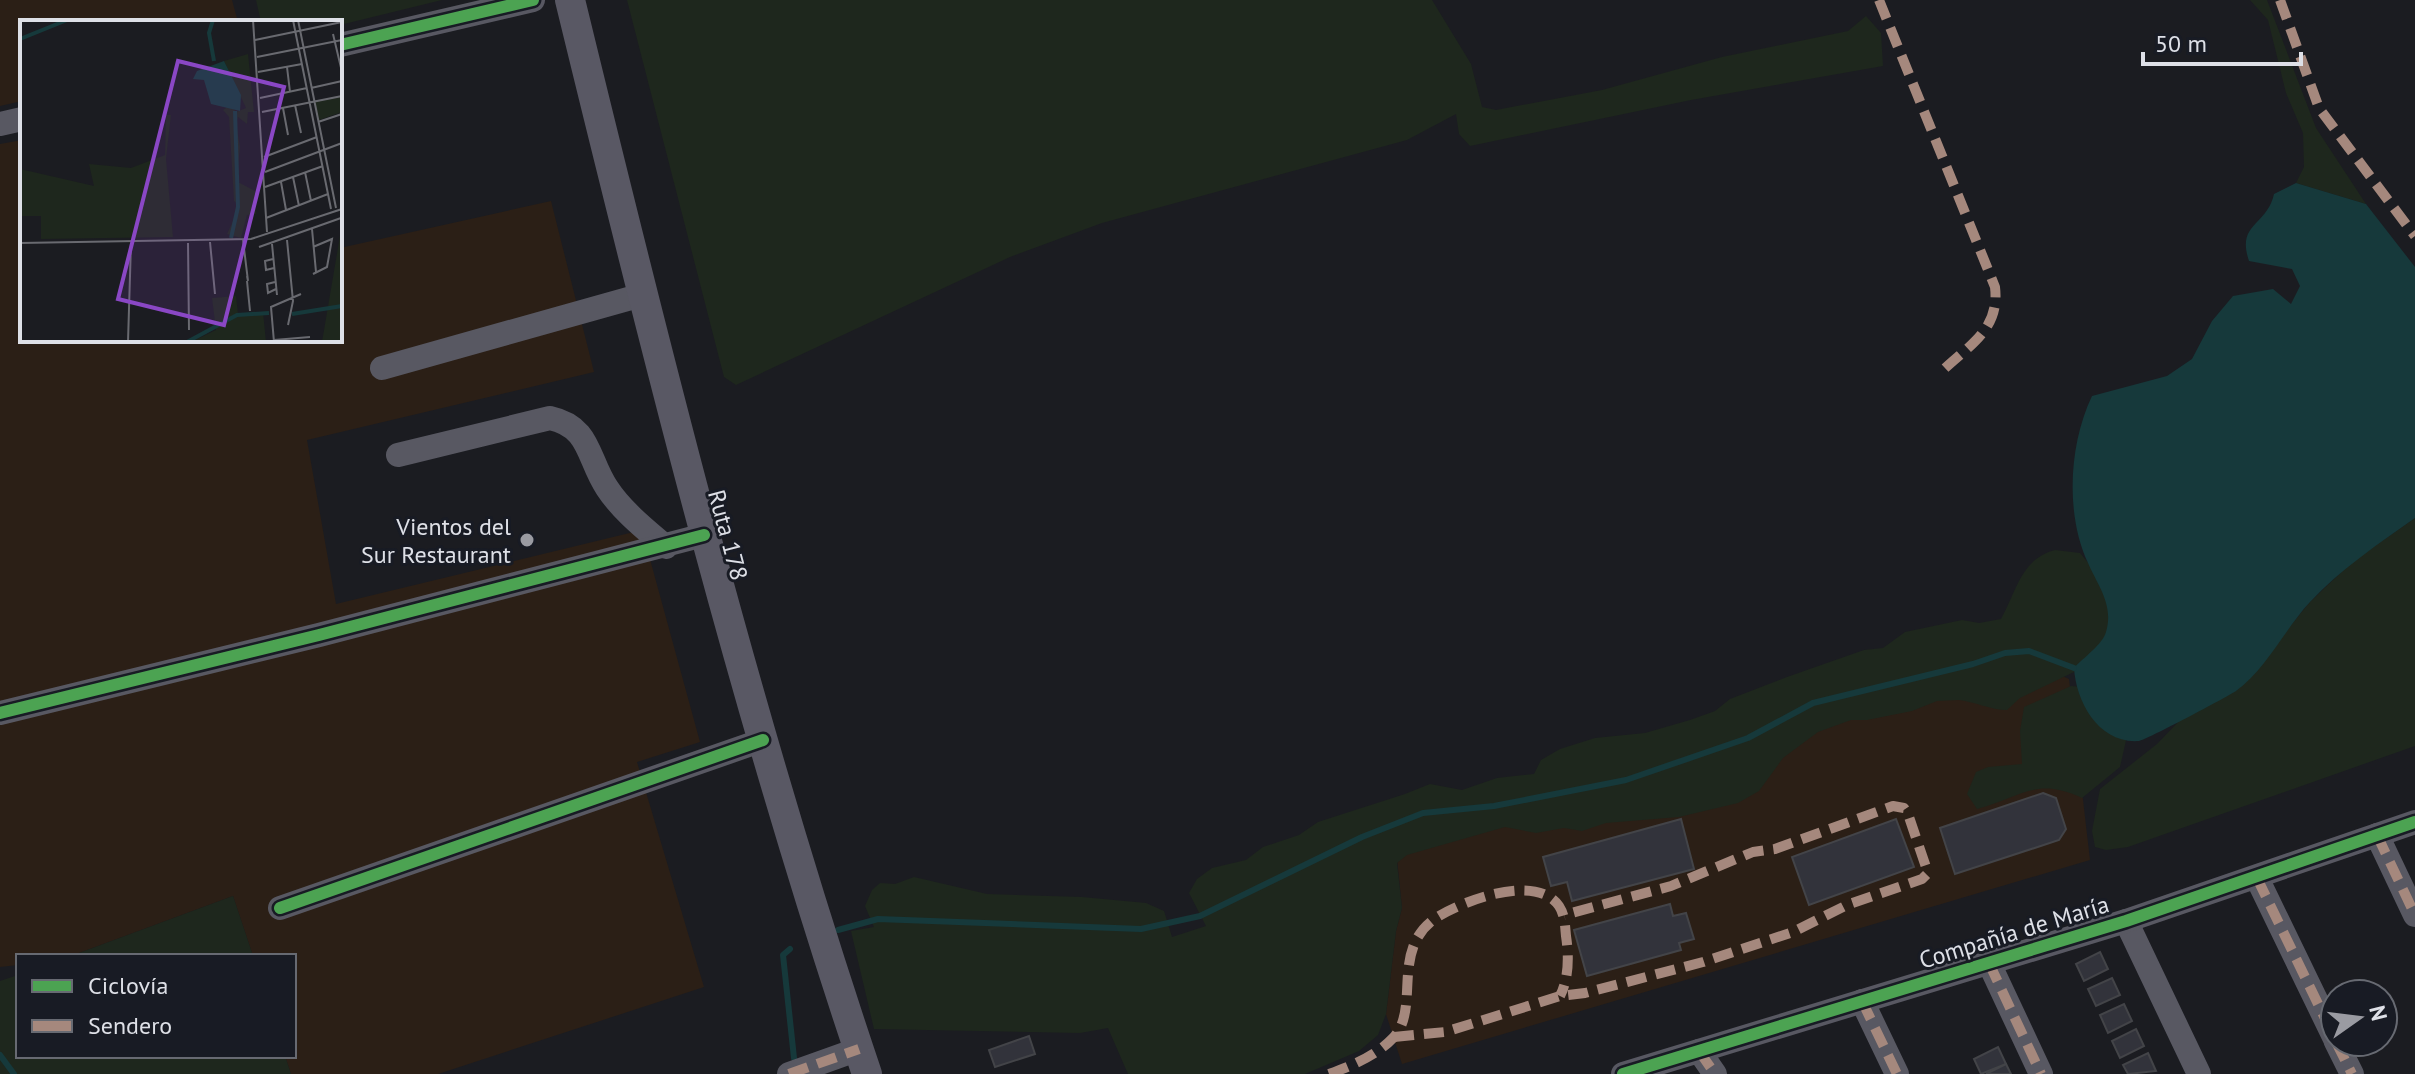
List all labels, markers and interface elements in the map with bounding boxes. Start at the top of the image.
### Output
scale bar [2143,16,2301,66]
inset map [20,20,342,342]
text: 50 m [2155,28,2207,59]
street label: Ruta 178 [701,486,755,584]
place label: Vientos del Sur Restaurant [361,511,511,570]
marker: Vientos del Sur Restaurant [518,531,536,549]
street label: Compañía de María [1915,888,2113,976]
legend [16,954,296,1058]
text: Ciclovía [88,970,168,1001]
north arrow [2319,978,2399,1058]
text: N [2363,1003,2394,1024]
text: Sendero [88,1010,172,1041]

